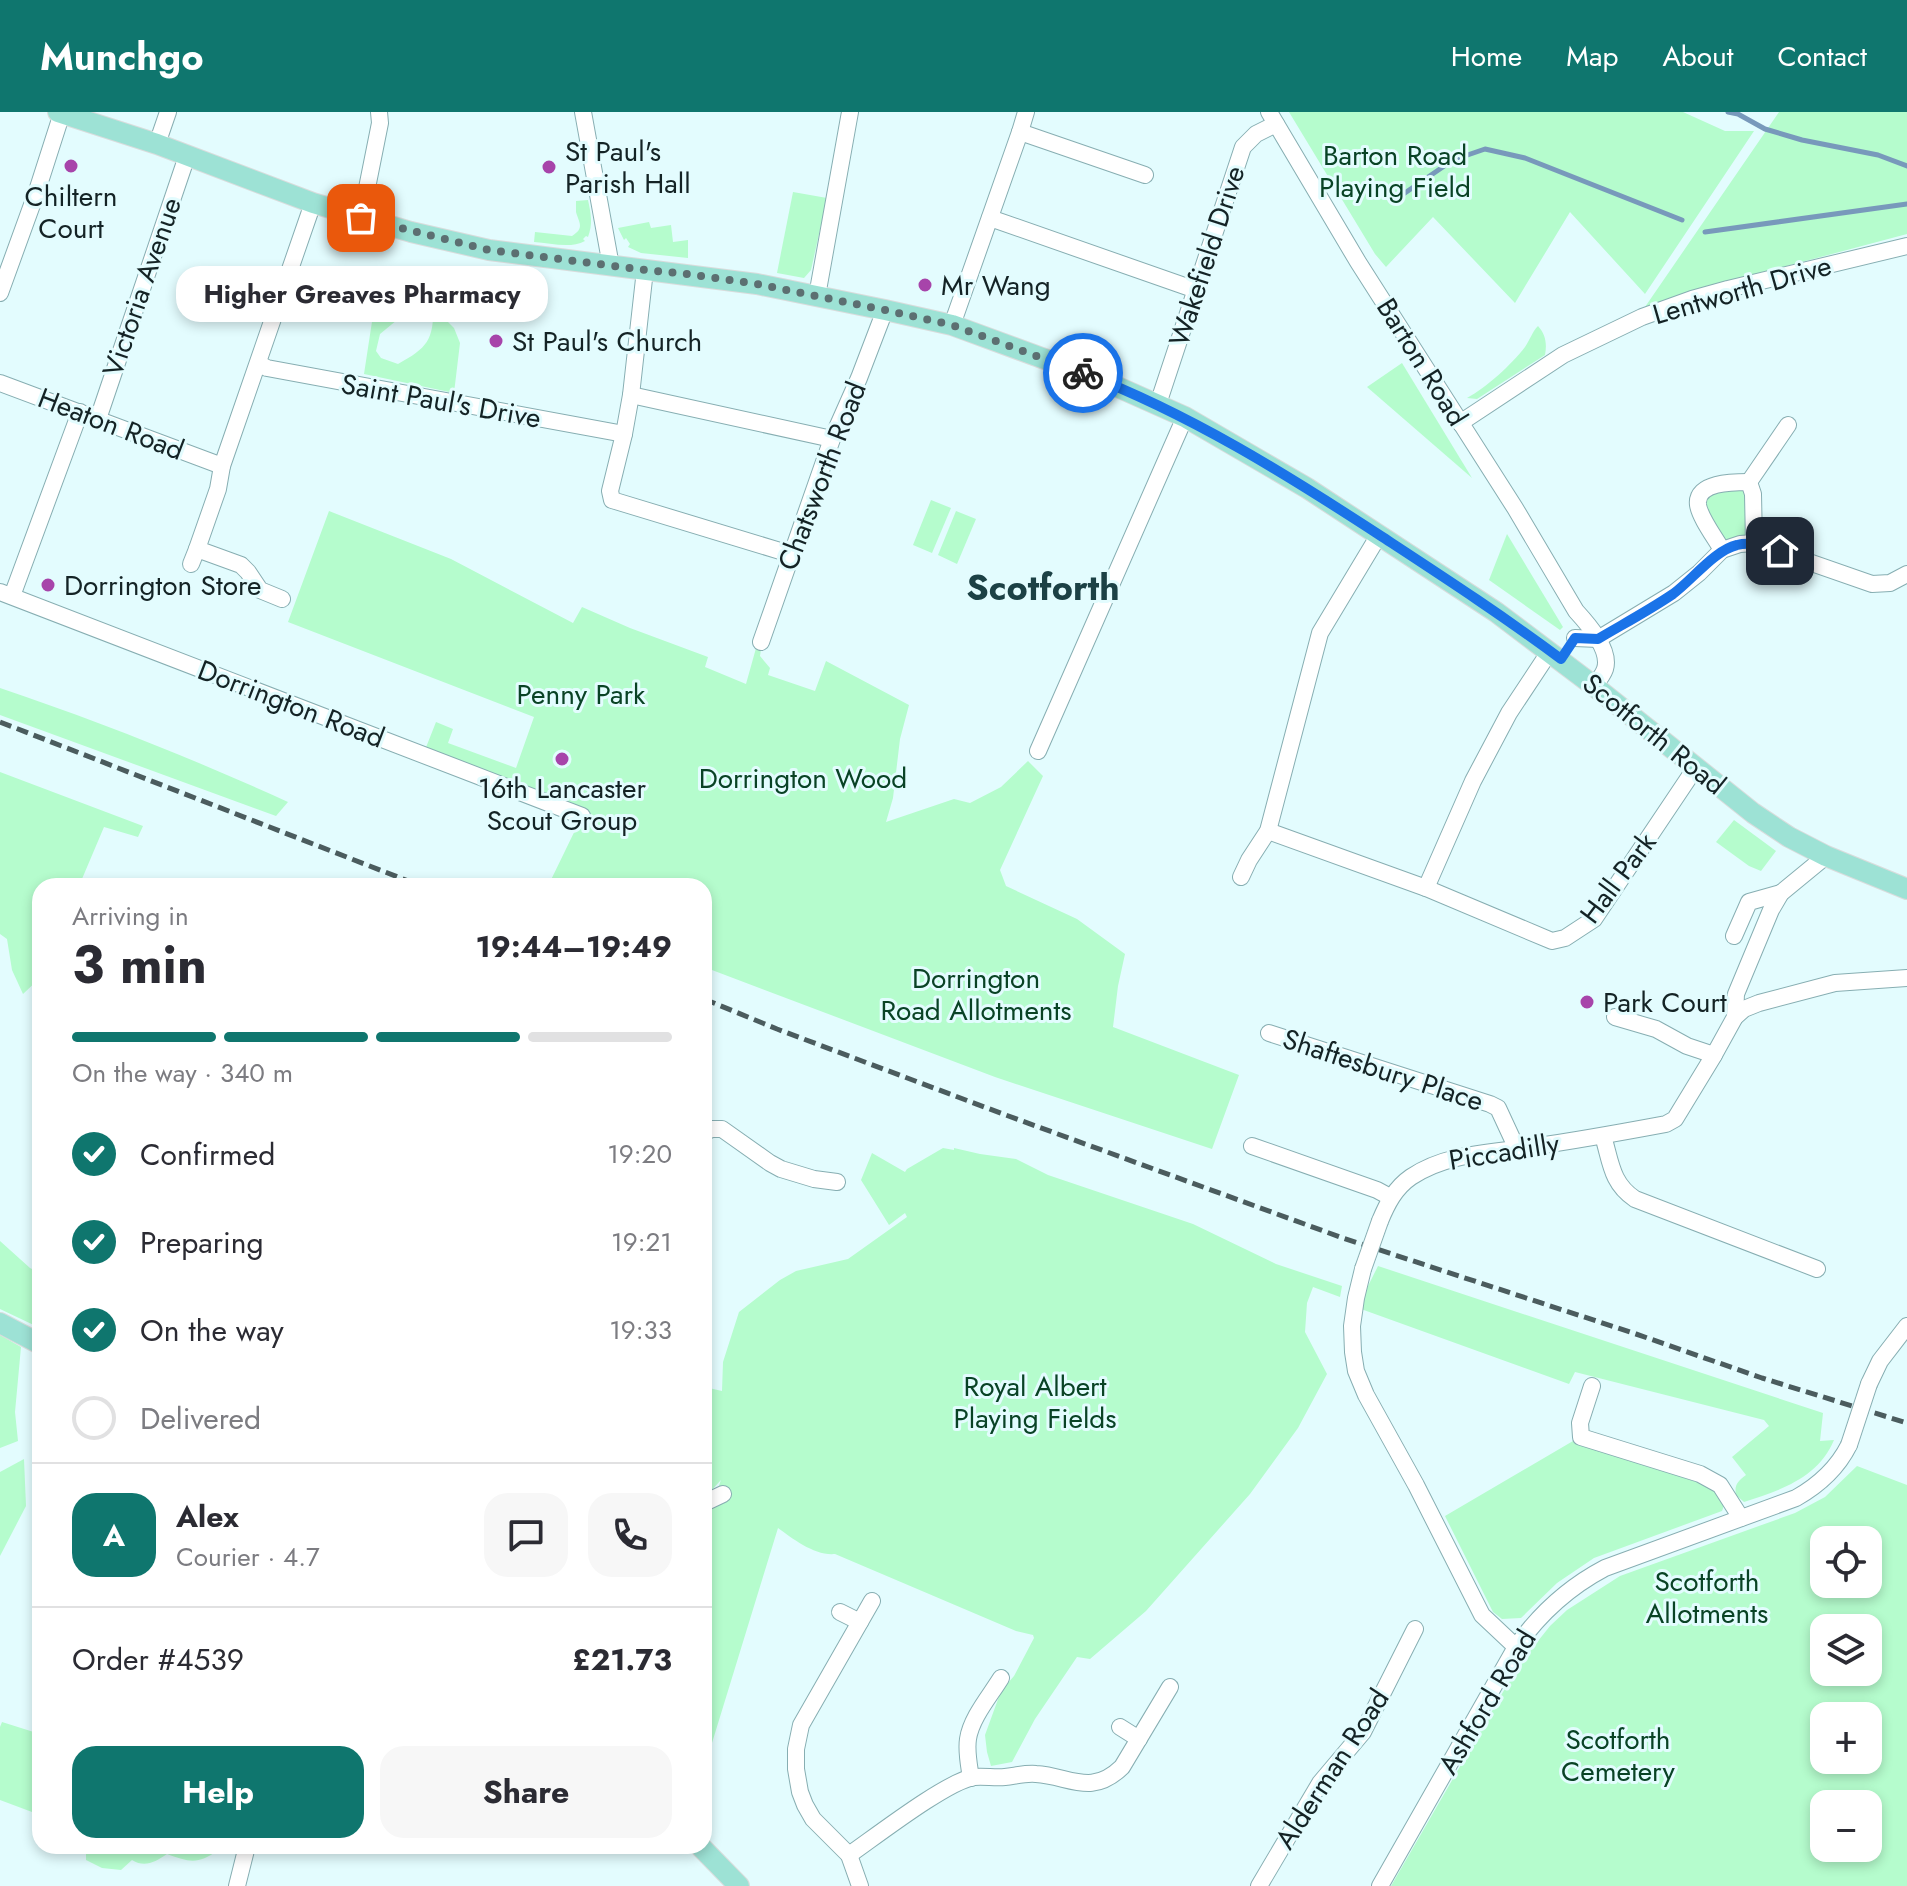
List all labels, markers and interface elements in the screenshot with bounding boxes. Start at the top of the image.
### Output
text: Munchgo [40,29,204,84]
text: Home [1451,36,1522,77]
text: Map [1566,36,1618,77]
text: About [1662,36,1734,77]
text: Contact [1778,36,1867,77]
place label: St Paul's Parish Hall [565,131,691,204]
park label: Barton Road Playing Field [1319,135,1471,208]
marker: Chiltern Court [62,157,80,175]
marker: St Paul's Parish Hall [540,158,558,176]
street label: Wakefield Drive [1159,161,1255,351]
place label: Chiltern Court [24,176,118,249]
pin [327,184,395,252]
street label: Victoria Avenue [92,192,192,382]
icon: bag [339,196,383,240]
street label: Lentworth Drive [1648,245,1836,335]
place label: Mr Wang [941,265,1051,306]
callout: Higher Greaves Pharmacy [175,266,547,322]
text: Higher Greaves Pharmacy [203,275,521,313]
marker: Mr Wang [916,276,934,294]
street label: Barton Road [1366,290,1478,434]
place label: St Paul's Church [512,321,702,362]
marker: St Paul's Church [487,332,505,350]
courier [1043,333,1123,413]
icon: bike [1061,351,1105,395]
street label: Saint Paul's Drive [338,363,544,439]
street label: Chatsworth Road [767,376,877,576]
street label: Heaton Road [32,377,190,471]
pin [1746,517,1814,585]
icon: home [1758,529,1802,573]
district label: Scotforth [966,561,1120,613]
place label: Dorrington Store [64,565,262,606]
marker: Dorrington Store [39,576,57,594]
street label: Dorrington Road [192,650,390,758]
street label: Scotforth Road [1574,663,1734,805]
park label: Penny Park [517,674,646,715]
marker: 16th Lancaster Scout Group [553,750,571,768]
park label: Dorrington Wood [699,758,907,799]
place label: 16th Lancaster Scout Group [478,768,646,841]
street label: Hall Park [1570,823,1666,932]
text: Arriving in [72,897,189,935]
text: 19:44–19:49 [476,925,672,968]
text: 3 min [72,927,207,1003]
park label: Dorrington Road Allotments [880,958,1072,1031]
place label: Park Court [1603,982,1727,1023]
marker: Park Court [1578,993,1596,1011]
street label: Shaftesbury Place [1277,1018,1489,1122]
text: On the way · 340 m [72,1054,293,1092]
street label: Piccadilly [1446,1123,1563,1181]
icon: check [72,1132,116,1176]
text: Confirmed [140,1133,275,1176]
text: 19:20 [607,1135,672,1173]
icon: check [72,1220,116,1264]
text: Preparing [140,1221,264,1264]
text: 19:21 [611,1223,672,1261]
icon: check [72,1308,116,1352]
text: On the way [140,1309,284,1352]
text: 19:33 [609,1311,672,1349]
park label: Royal Albert Playing Fields [953,1366,1117,1439]
text: Delivered [140,1397,261,1440]
button: chat [484,1493,568,1577]
button: phone [588,1493,672,1577]
text: Alex [176,1495,239,1538]
text: A [103,1514,125,1557]
map controls [1810,1526,1882,1862]
button: locate [1810,1526,1882,1598]
text: Courier · 4.7 [176,1538,320,1576]
park label: Scotforth Allotments [1646,1561,1768,1634]
button: layers [1810,1614,1882,1686]
street label: Ashford Road [1428,1622,1546,1782]
text: Order #4539 [72,1638,244,1681]
text: £21.73 [572,1638,672,1681]
street label: Alderman Road [1265,1681,1399,1857]
button: + [1810,1702,1882,1774]
park label: Scotforth Cemetery [1561,1719,1676,1792]
button: Help [72,1746,364,1838]
button: Share [380,1746,672,1838]
button: − [1810,1790,1882,1862]

